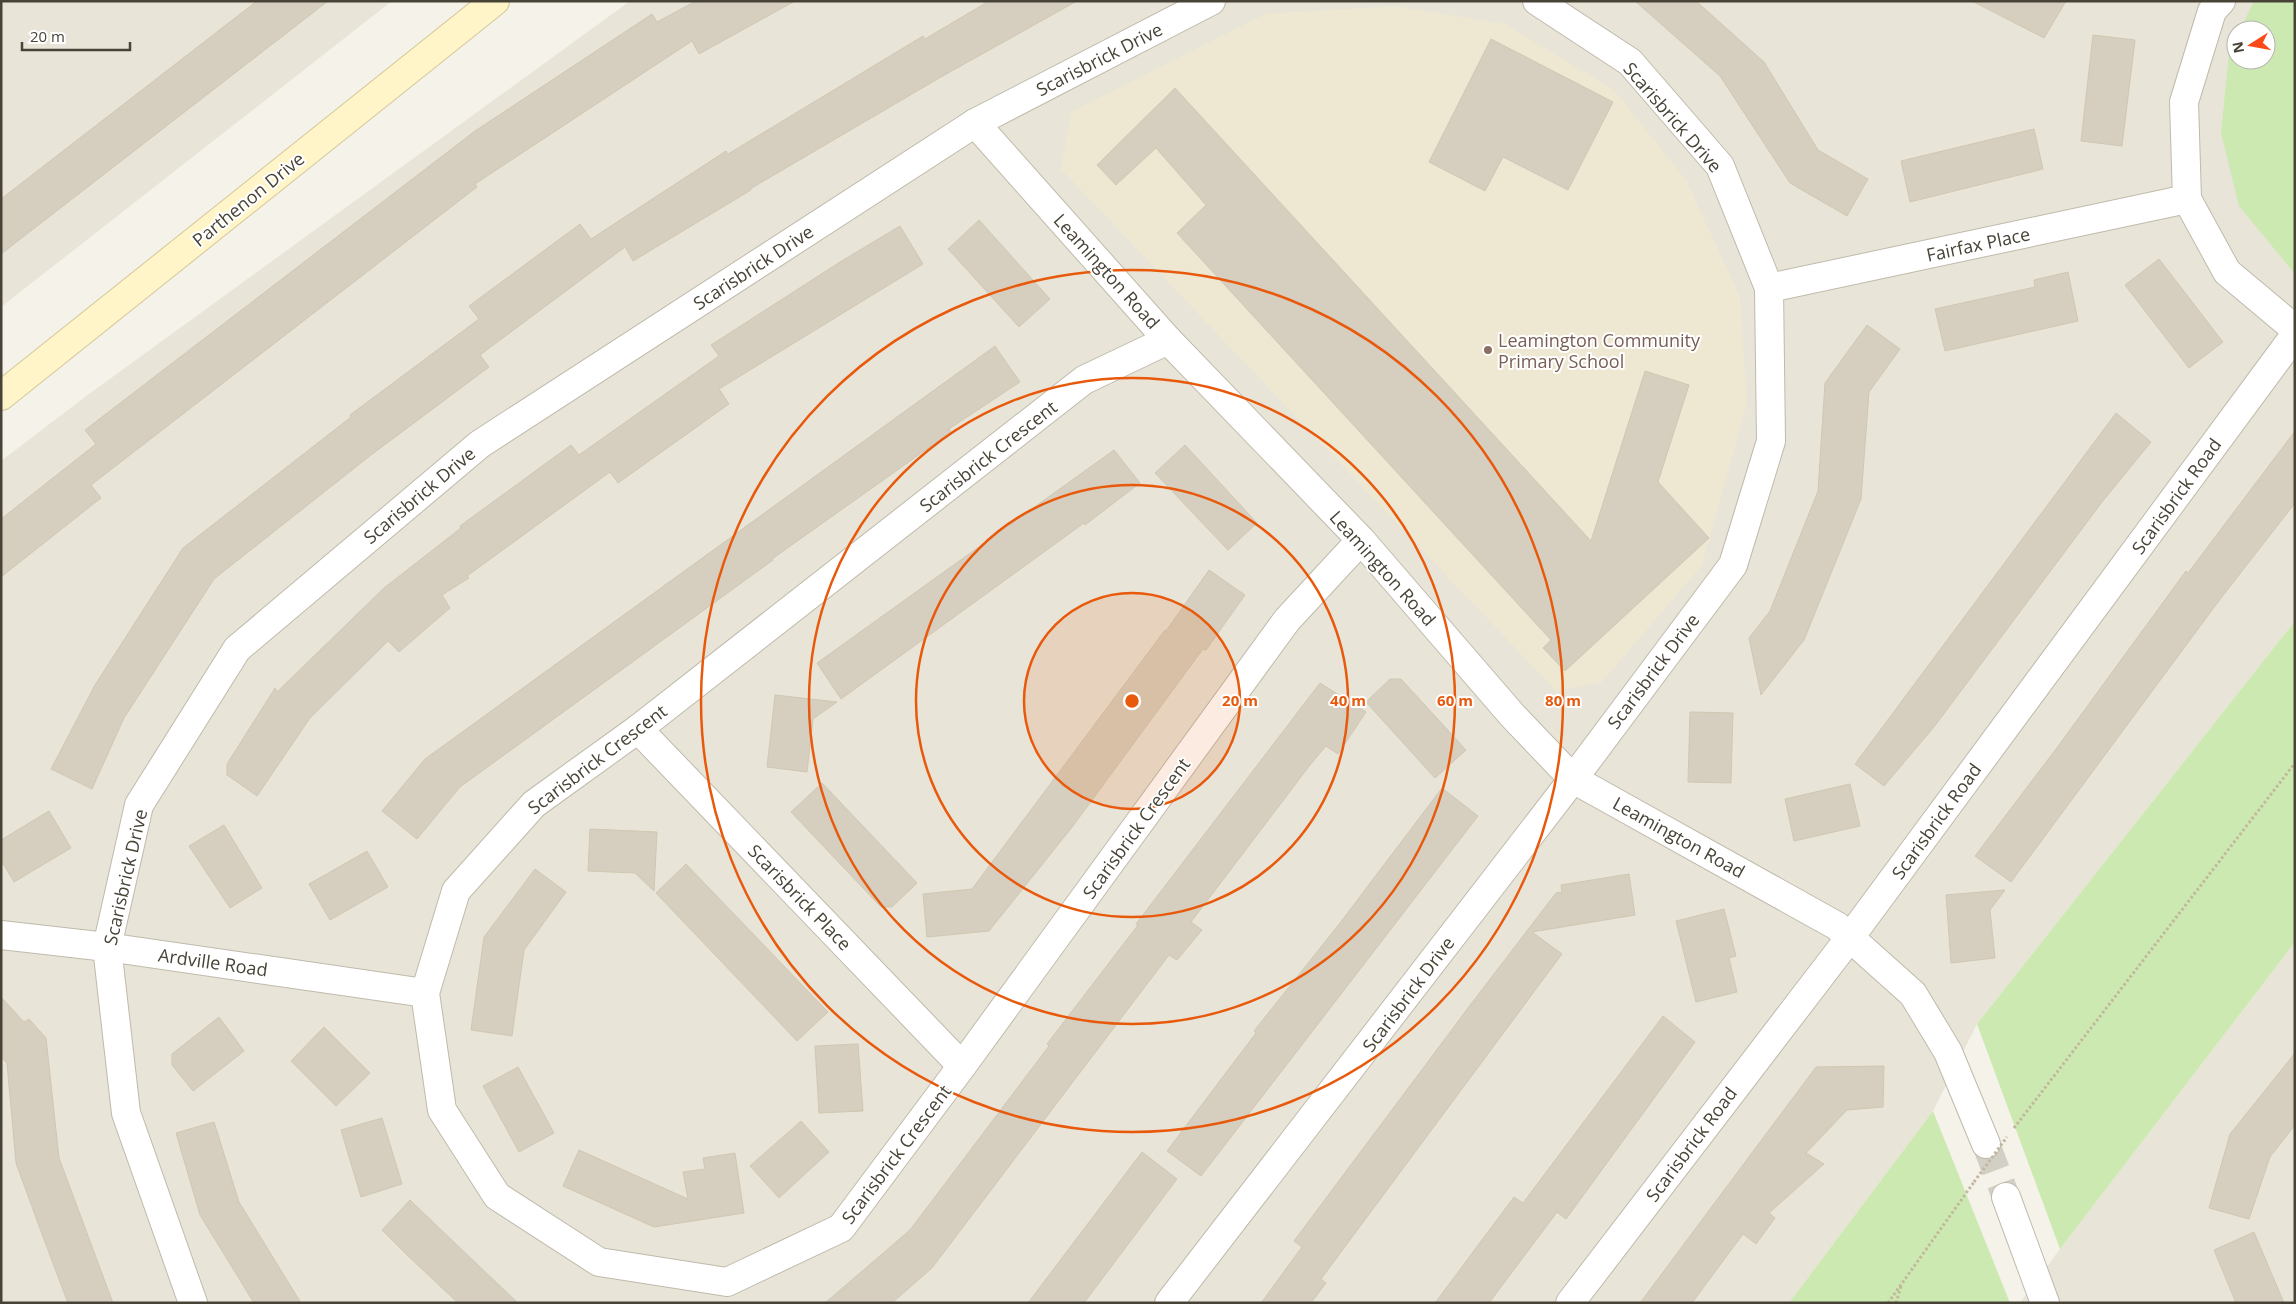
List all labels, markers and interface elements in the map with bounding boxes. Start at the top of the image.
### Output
street label: Scarisbrick Drive [1032,17,1166,101]
scale bar [22,20,130,52]
north arrow [2226,20,2276,70]
text: 20 m [30,26,65,46]
text: N [2227,40,2248,55]
street label: Scarisbrick Drive [1618,57,1728,177]
street label: Parthenon Drive [187,146,309,252]
street label: Leamington Road [1049,208,1165,334]
street label: Scarisbrick Drive [688,219,818,315]
street label: Fairfax Place [1924,221,2032,267]
place label: Leamington Community Primary School [1498,328,1701,373]
marker: Leamington Community Primary School [1482,344,1494,356]
street label: Scarisbrick Crescent [914,395,1062,517]
street label: Scarisbrick Road [2126,433,2226,559]
street label: Scarisbrick Drive [358,441,480,549]
street label: Leamington Road [1325,505,1441,631]
street label: Scarisbrick Drive [1602,608,1704,734]
text: 20 m [1222,690,1258,710]
text: 40 m [1330,690,1366,710]
text: 60 m [1437,690,1473,710]
text: 80 m [1545,690,1581,710]
centre of rings [1123,692,1141,710]
street label: Scarisbrick Crescent [523,699,671,819]
street label: Scarisbrick Crescent [1077,753,1195,903]
street label: Scarisbrick Road [1886,758,1986,884]
street label: Leamington Road [1609,791,1749,883]
street label: Scarisbrick Drive [98,807,152,947]
street label: Scarisbrick Place [743,839,857,955]
street label: Scarisbrick Drive [1357,931,1459,1057]
street label: Ardville Road [157,942,269,982]
street label: Scarisbrick Crescent [836,1080,956,1228]
street label: Scarisbrick Road [1640,1082,1742,1206]

